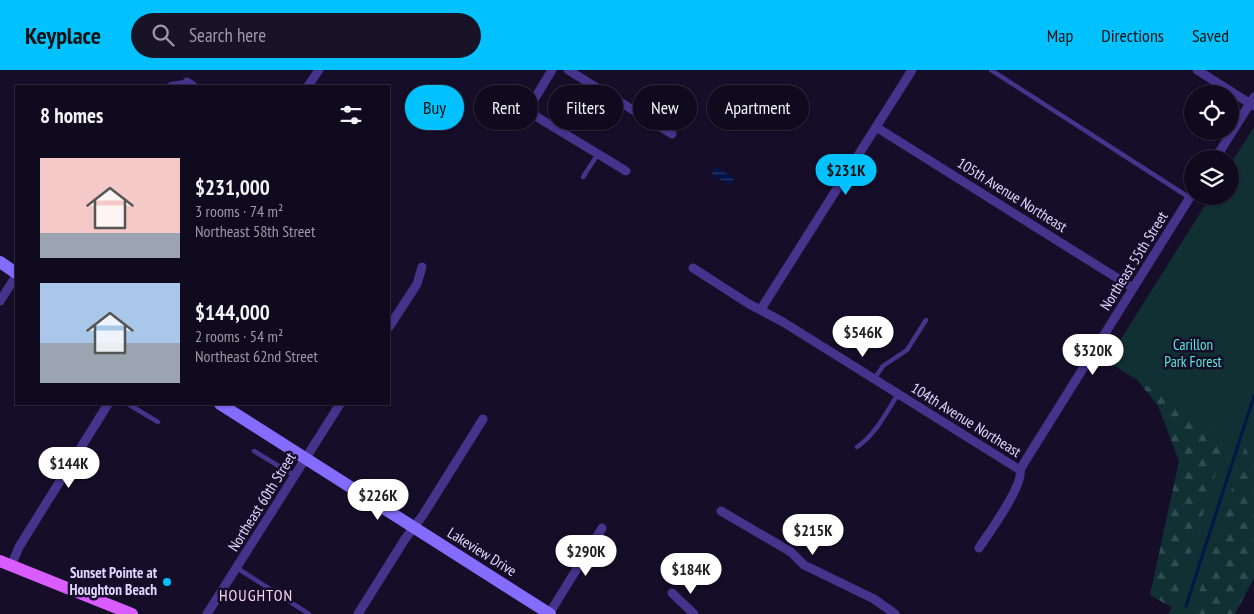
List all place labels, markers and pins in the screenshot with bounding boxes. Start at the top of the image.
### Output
pin: $231K [811,154,881,196]
pin: $546K [828,316,898,358]
pin: $320K [1058,334,1128,376]
pin: $144K [34,446,104,489]
pin: $226K [343,478,413,521]
pin: $215K [778,514,848,556]
pin: $290K [551,534,621,577]
pin: $184K [656,552,726,595]
place label: Sunset Pointe at Houghton Beach [69,563,158,599]
marker: Sunset Pointe at Houghton Beach [161,576,173,588]

